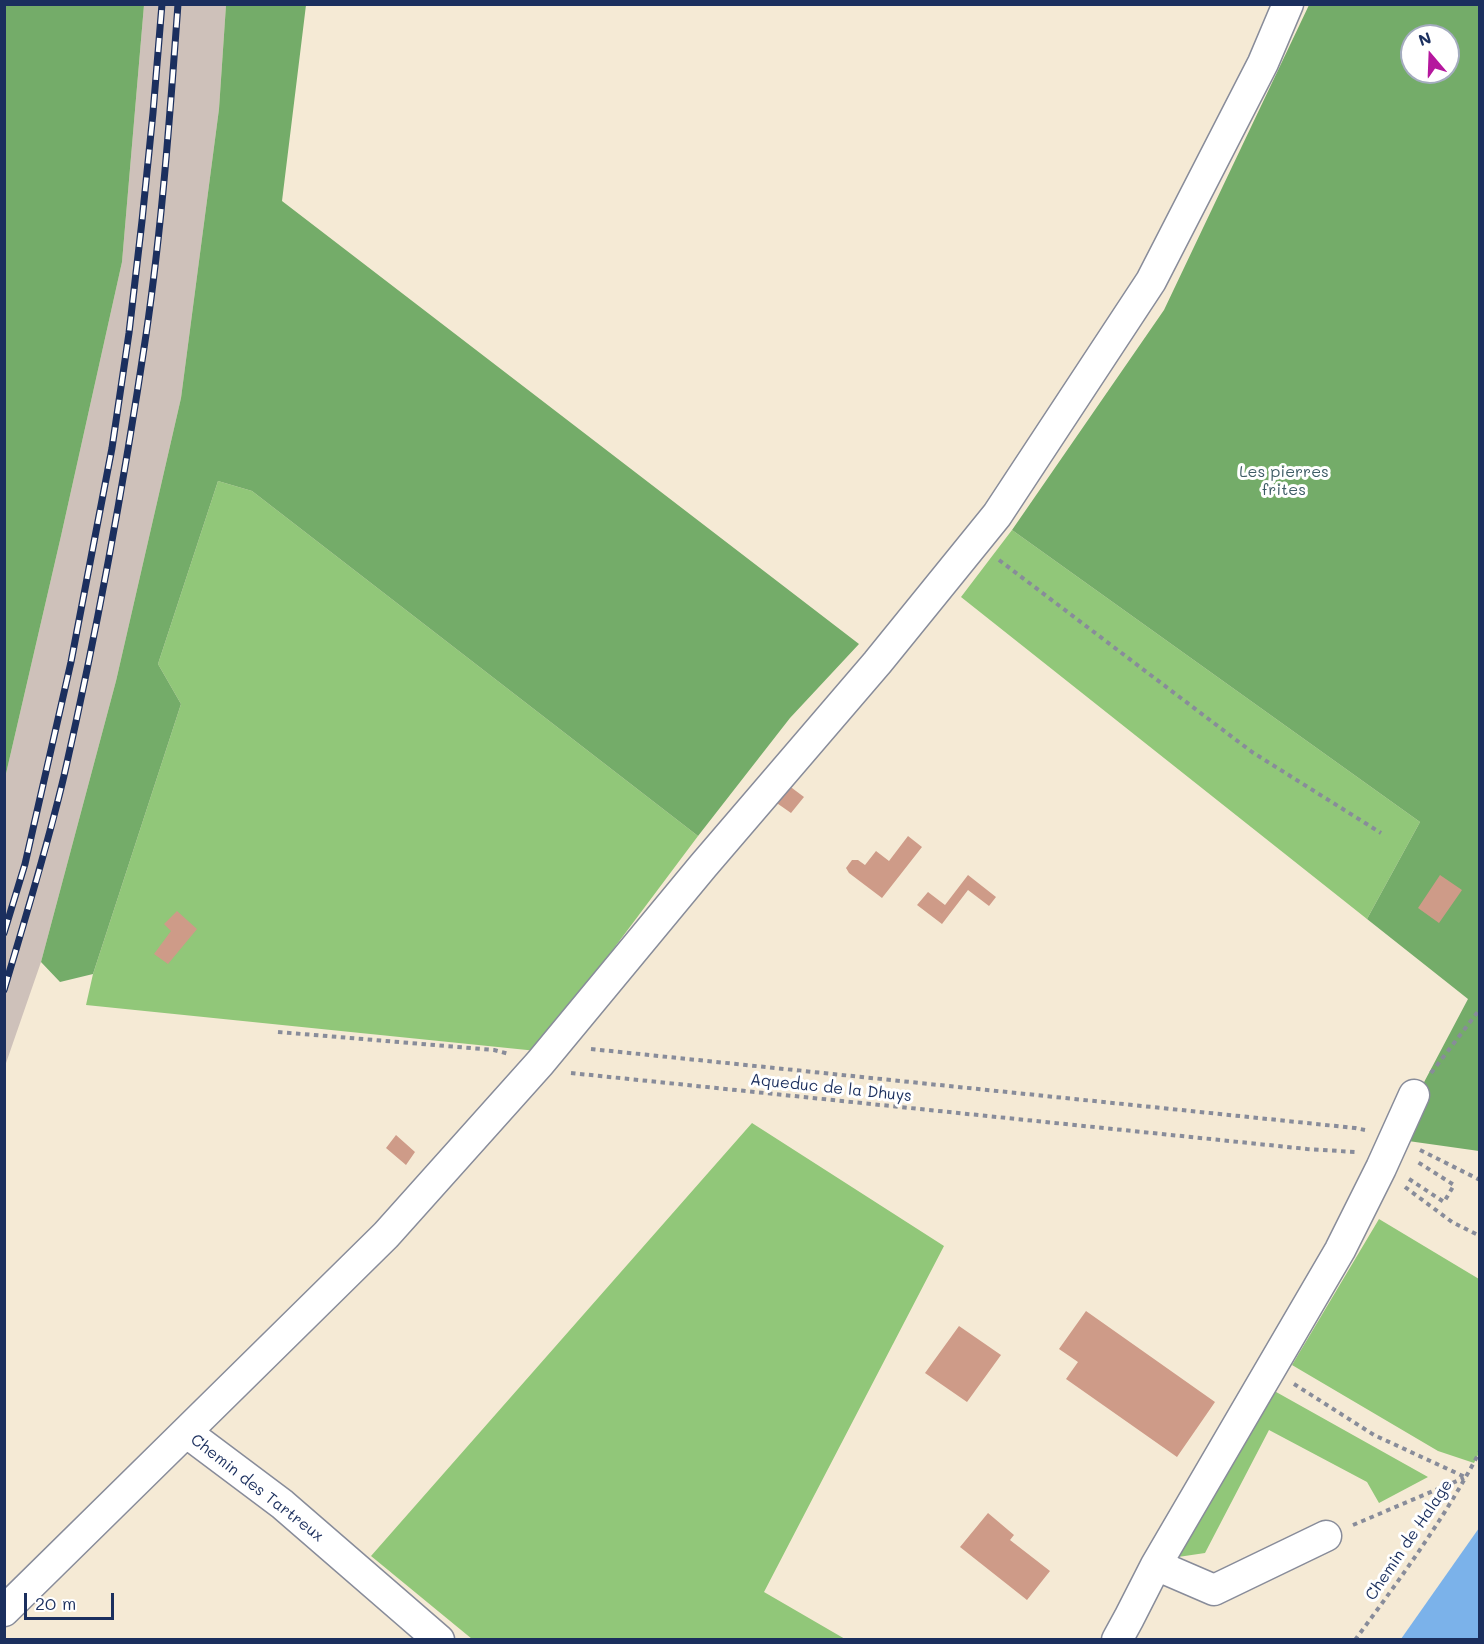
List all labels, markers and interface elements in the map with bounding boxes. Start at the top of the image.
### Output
north arrow [1400,24,1460,84]
text: N [1415,26,1434,50]
park label: Les pierres frites [1239,462,1329,500]
street label: Aqueduc de la Dhuys [749,1070,913,1106]
street label: Chemin des Tartreux [187,1430,327,1546]
street label: Chemin de Halage [1361,1476,1457,1604]
scale bar [27,1581,117,1619]
text: 20 m [35,1591,76,1615]

